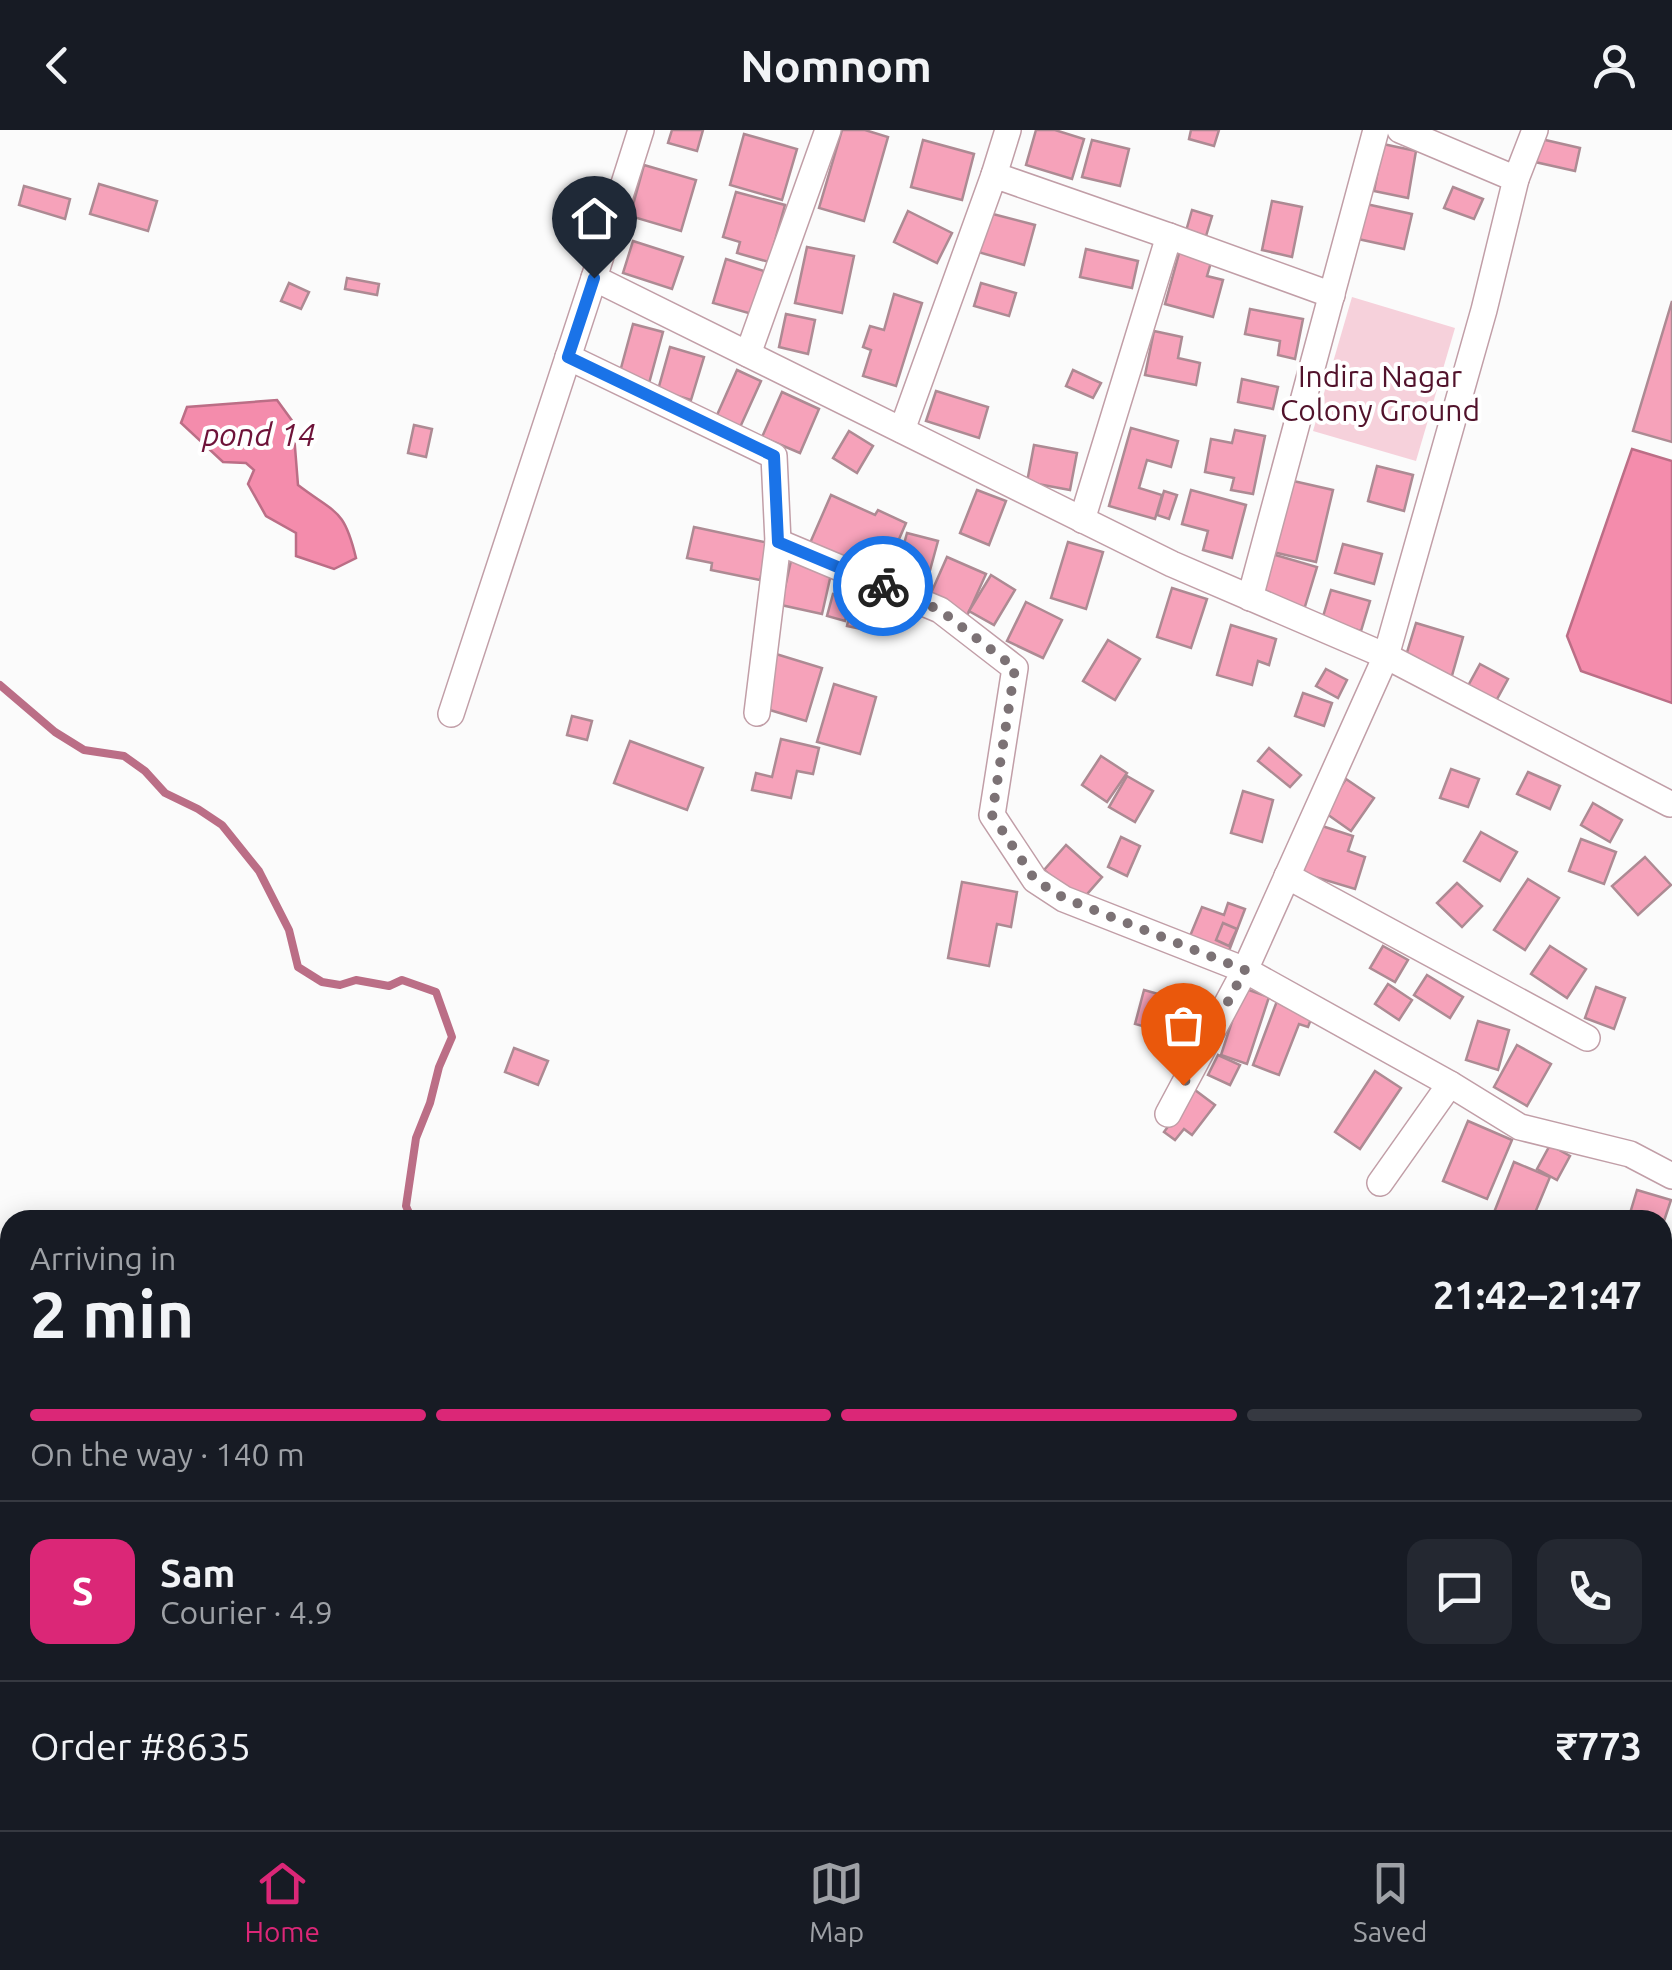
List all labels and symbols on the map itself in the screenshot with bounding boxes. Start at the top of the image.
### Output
pin [552,176,637,279]
park label: Indira Nagar Colony Ground [1280,359,1480,427]
water label: pond 14 [201,416,316,452]
courier [833,536,933,636]
pin [1141,983,1226,1086]

